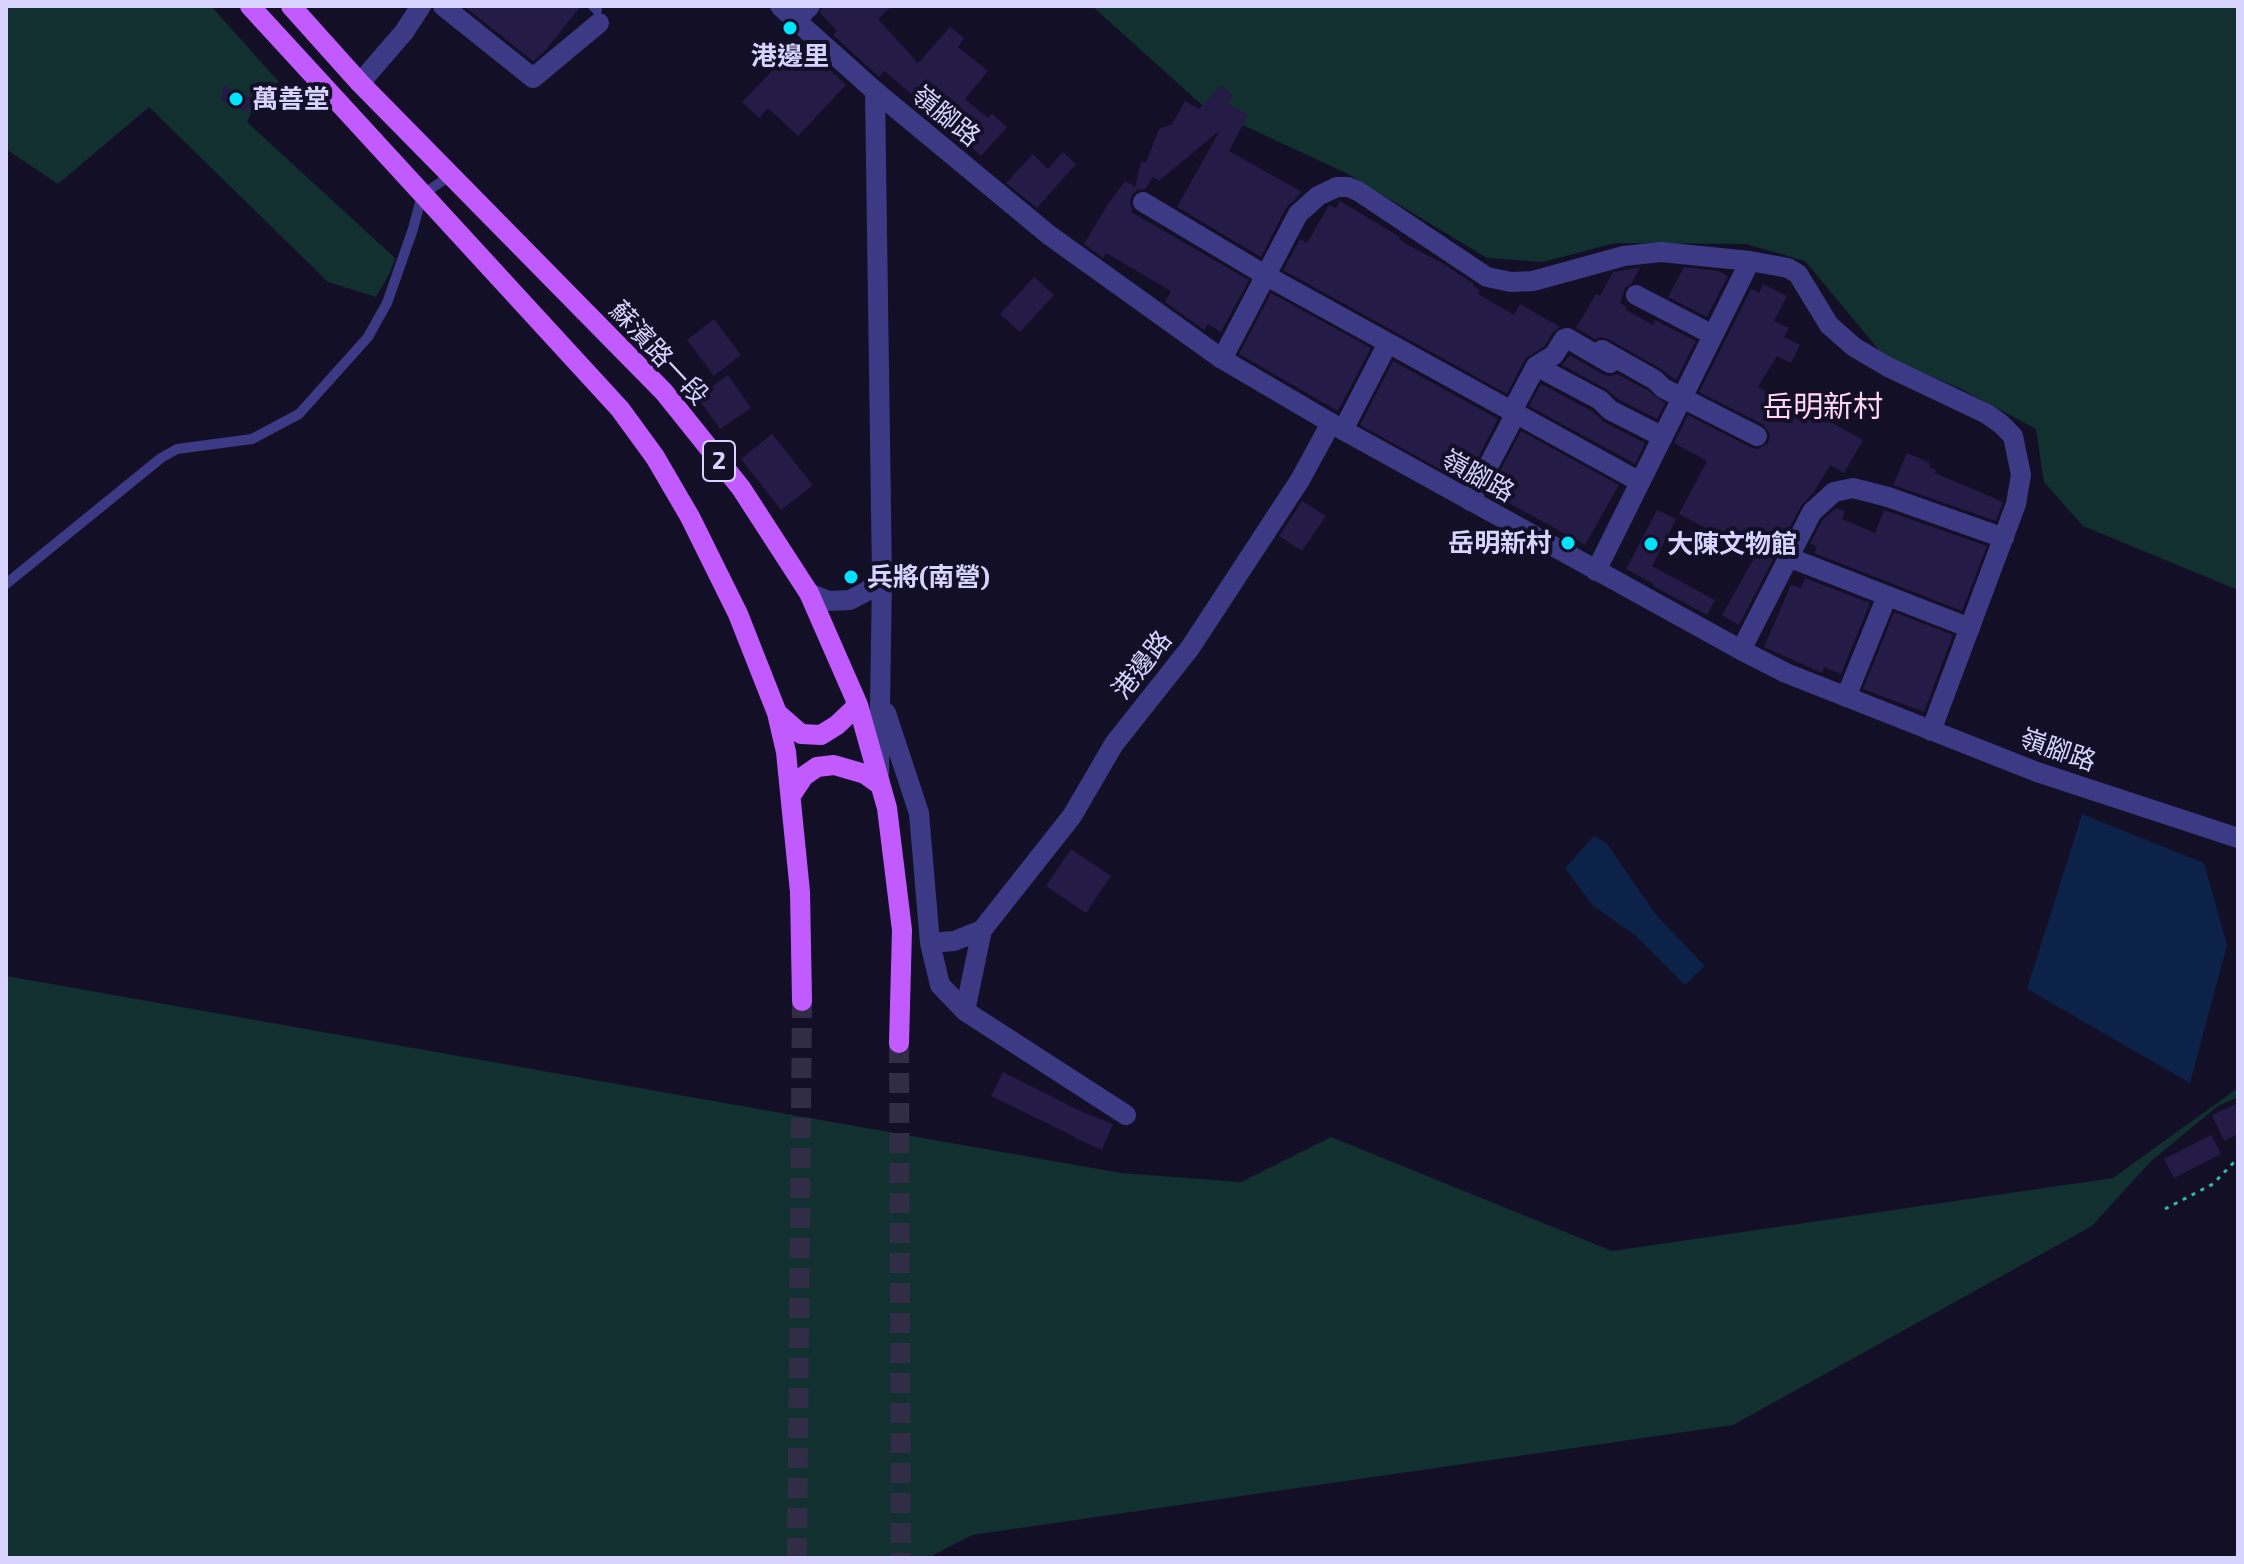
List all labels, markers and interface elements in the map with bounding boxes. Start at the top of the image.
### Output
marker: 港邊里 [781,19,799,37]
place label: 港邊里 [751,40,829,72]
street label: 嶺腳路 [906,79,986,153]
place label: 萬善堂 [252,83,330,115]
marker: 萬善堂 [227,90,245,108]
street label: 蘇濱路一段 [603,295,715,411]
district label: 岳明新村 [1763,389,1883,425]
road number: 2 [703,441,735,481]
street label: 嶺腳路 [1436,443,1520,509]
place label: 岳明新村 [1448,527,1552,559]
place label: 大陳文物館 [1667,528,1797,560]
marker: 岳明新村 [1559,534,1577,552]
marker: 大陳文物館 [1642,535,1660,553]
place label: 兵將(南營) [867,561,990,593]
marker: 兵將(南營) [842,568,860,586]
street label: 港邊路 [1106,625,1178,705]
street label: 嶺腳路 [2016,723,2100,777]

